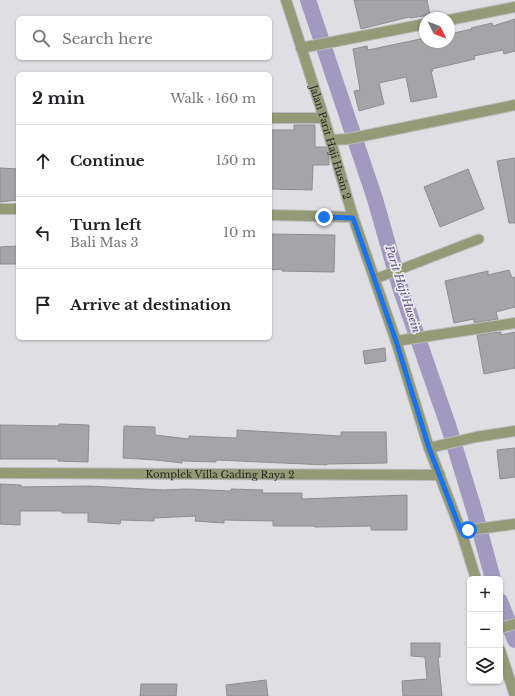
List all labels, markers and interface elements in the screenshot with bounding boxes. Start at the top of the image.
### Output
north arrow [419,12,455,48]
search box [16,16,272,60]
icon: search [30,27,52,49]
text: Search here [62,29,153,48]
street label: Jalan Parit Haji Husin 2 [306,82,353,201]
text: 2 min [32,88,85,109]
text: Walk · 160 m [170,90,256,107]
icon: ahead [32,150,54,172]
text: Continue [70,151,145,170]
text: 150 m [216,152,256,169]
route end [315,208,333,226]
text: Turn left [70,215,141,234]
icon: left [32,222,54,244]
text: 10 m [223,224,256,241]
text: Bali Mas 3 [70,234,139,251]
water label: Parit Haji Husein [382,243,424,334]
icon: arrive [32,294,54,316]
text: Arrive at destination [70,295,231,314]
street label: Komplek Villa Gading Raya 2 [145,468,295,481]
route start [459,521,477,539]
map controls [467,576,503,684]
button: + [467,576,503,612]
button: − [467,612,503,648]
button: layers [467,648,503,684]

